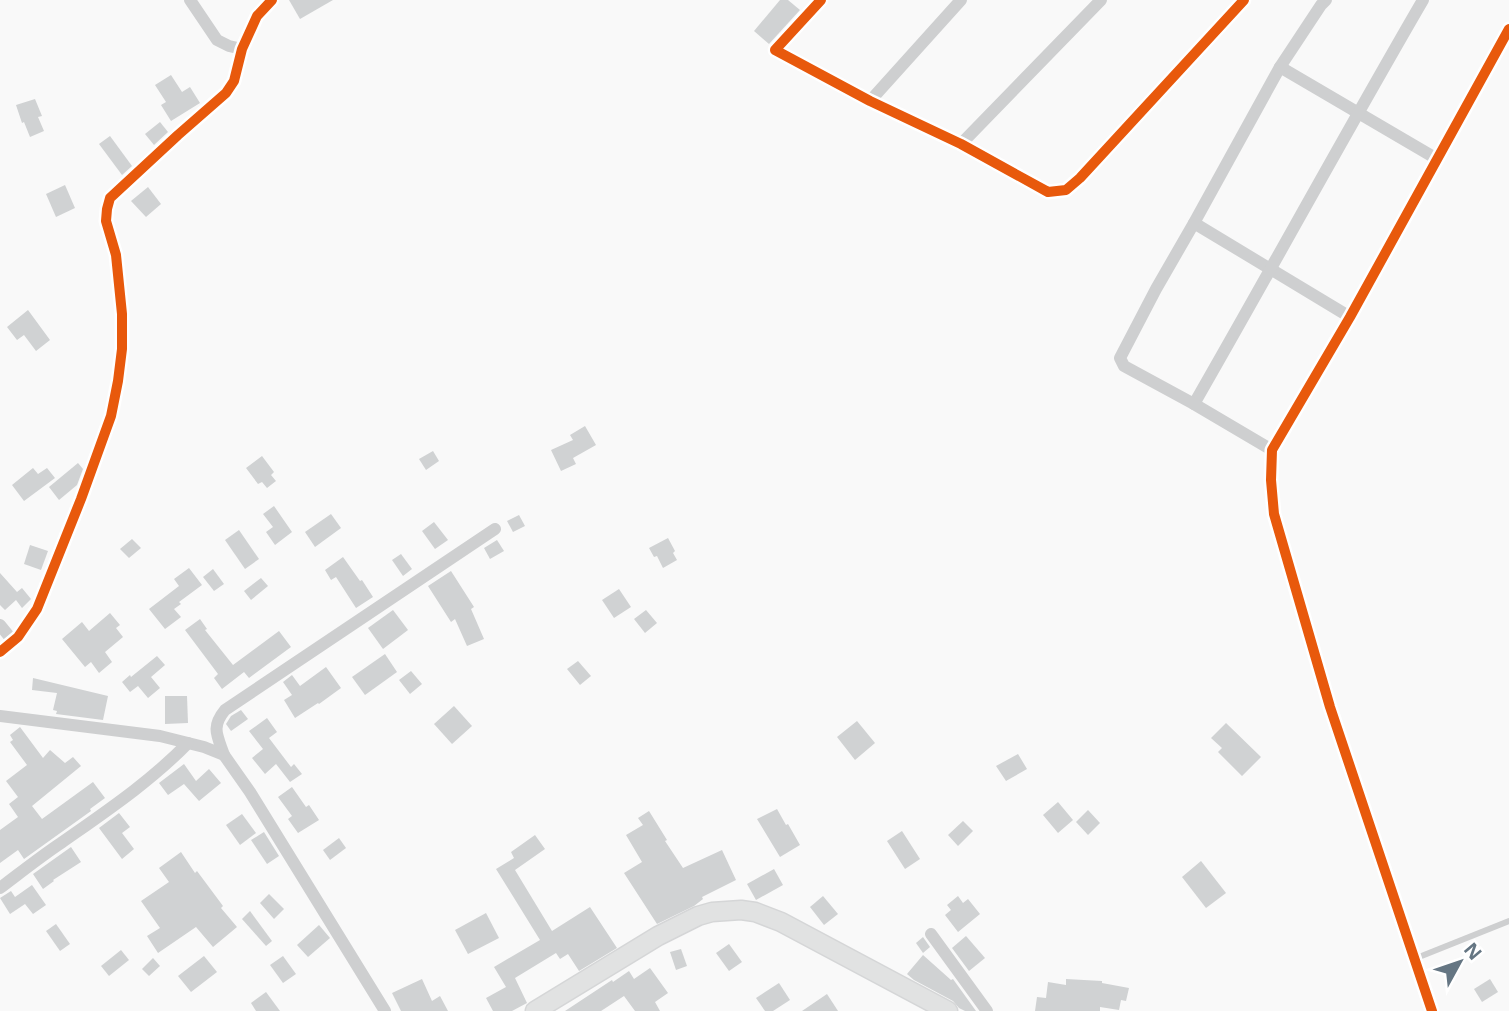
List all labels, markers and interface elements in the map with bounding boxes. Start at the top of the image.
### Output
north arrow [1425,927,1495,997]
text: N [1458,937,1488,965]

